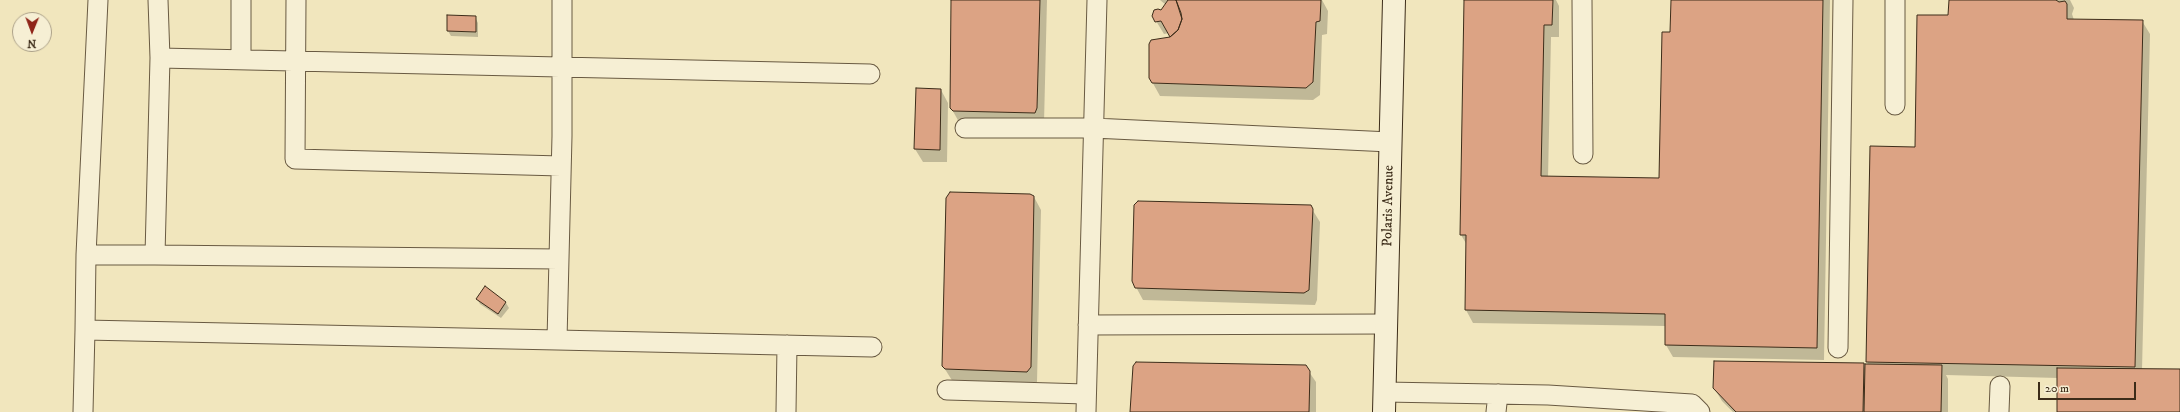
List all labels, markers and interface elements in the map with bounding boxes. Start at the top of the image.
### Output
north arrow [12,12,52,52]
text: N [27,36,36,50]
street label: Polaris Avenue [1380,165,1398,247]
scale bar [2040,374,2138,400]
text: 20 m [2045,381,2069,396]

